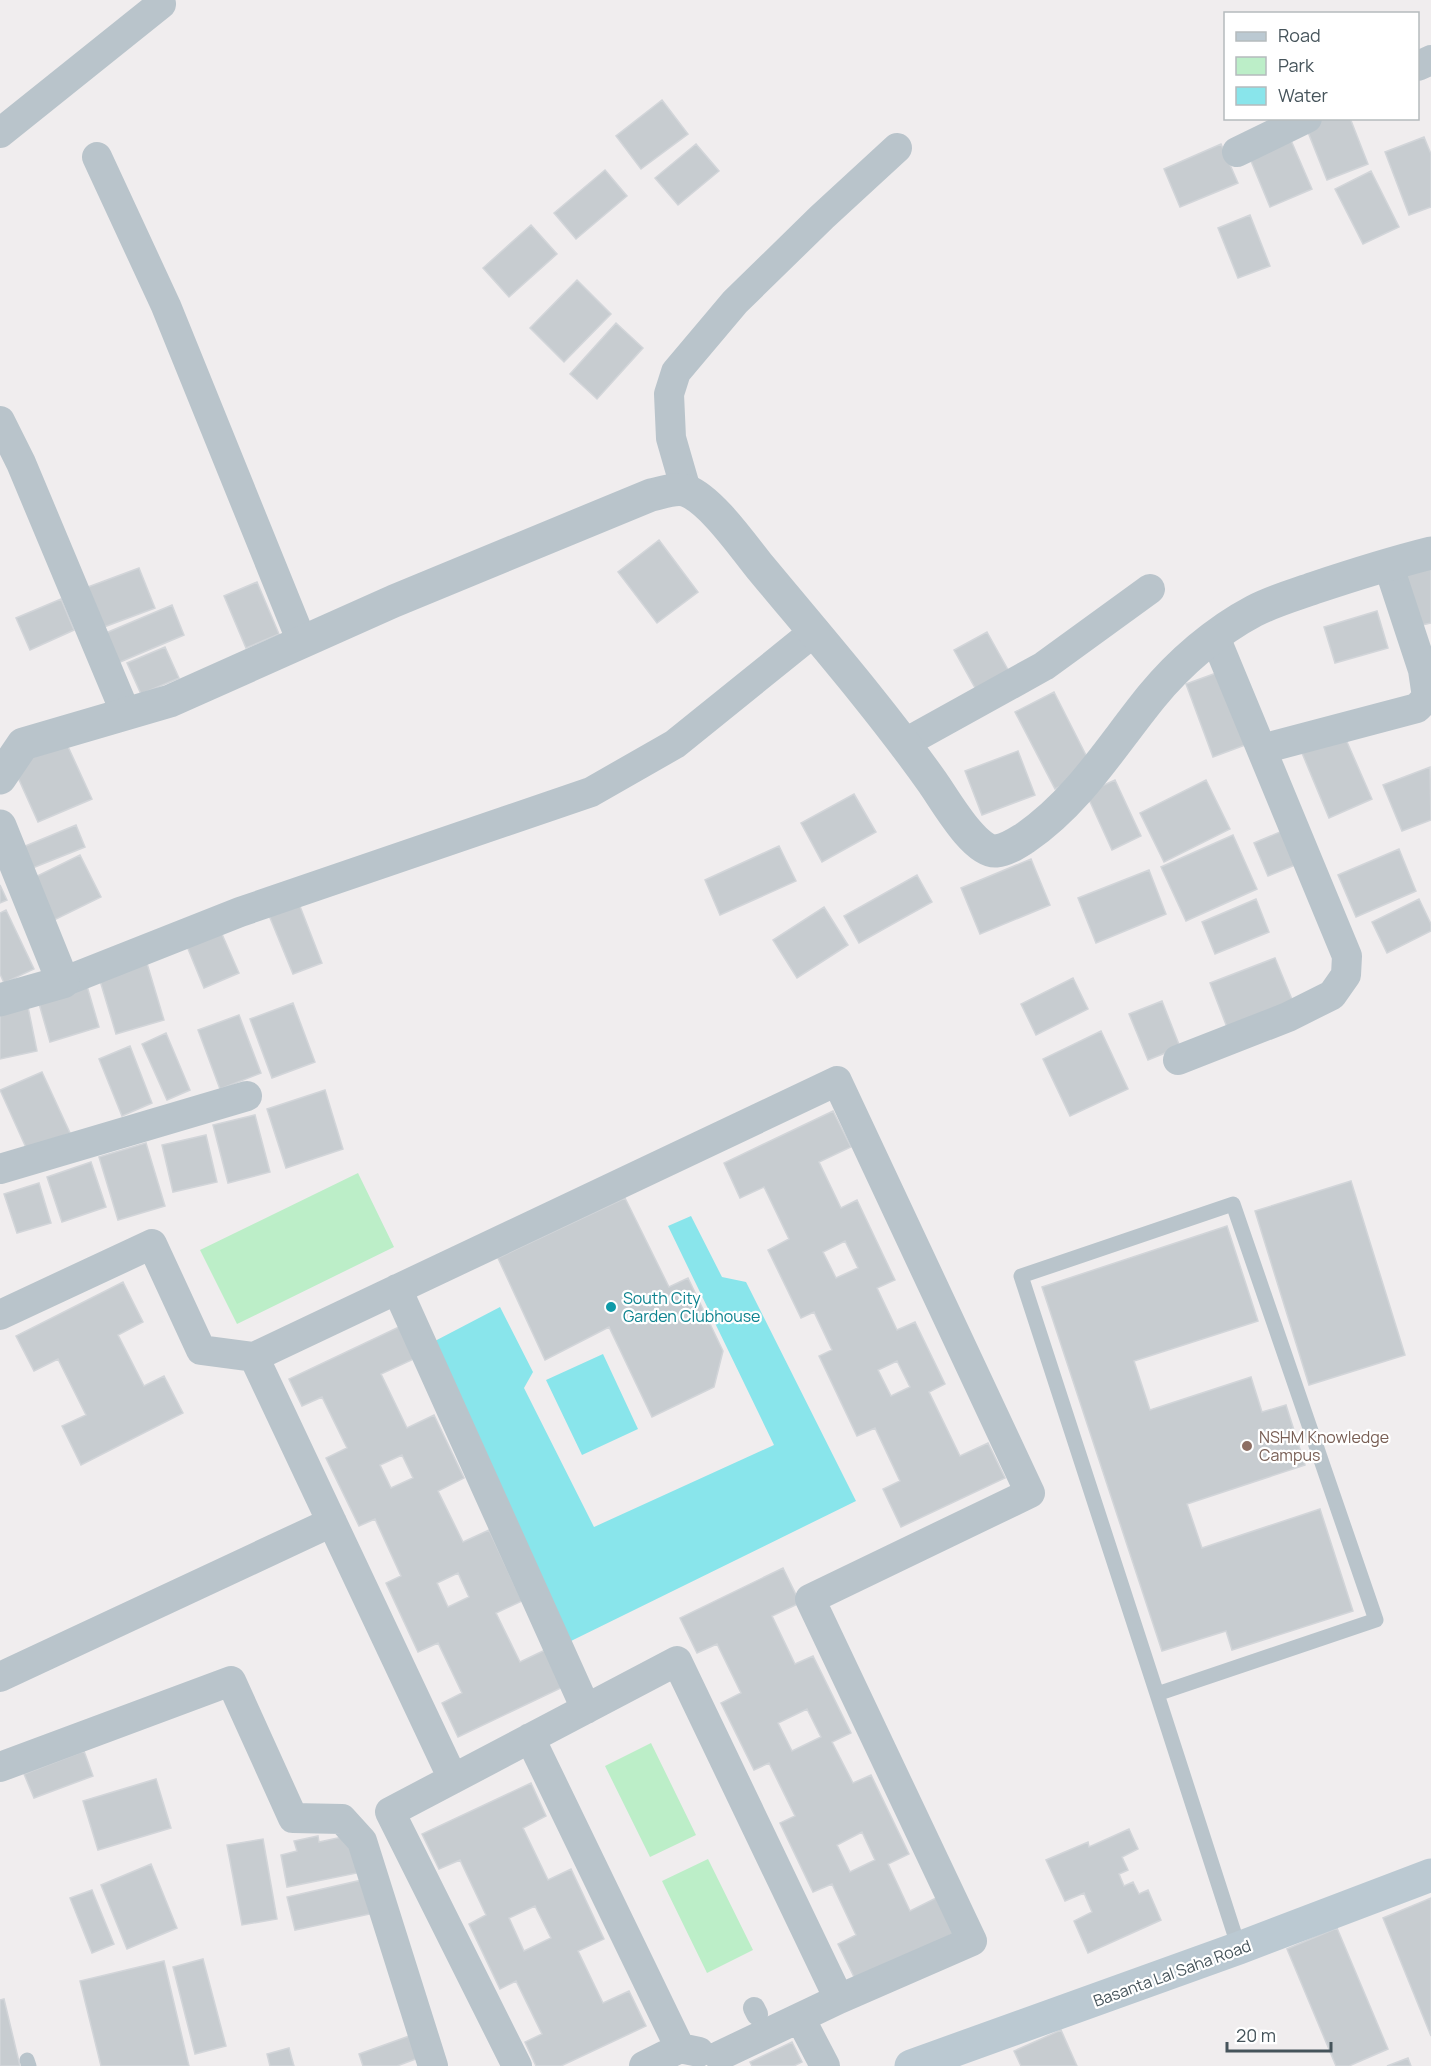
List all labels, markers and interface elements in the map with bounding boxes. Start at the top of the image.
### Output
legend [1224,12,1419,120]
text: Road [1278,23,1321,47]
text: Park [1278,53,1315,77]
text: Water [1278,83,1328,107]
place label: South City Garden Clubhouse [623,1287,760,1327]
marker: South City Garden Clubhouse [604,1300,618,1314]
place label: NSHM Knowledge Campus [1259,1426,1389,1466]
marker: NSHM Knowledge Campus [1240,1439,1254,1453]
street label: Basanta Lal Saha Road [1090,1934,1254,2012]
scale bar [1227,2015,1330,2053]
text: 20 m [1236,2023,1276,2047]

